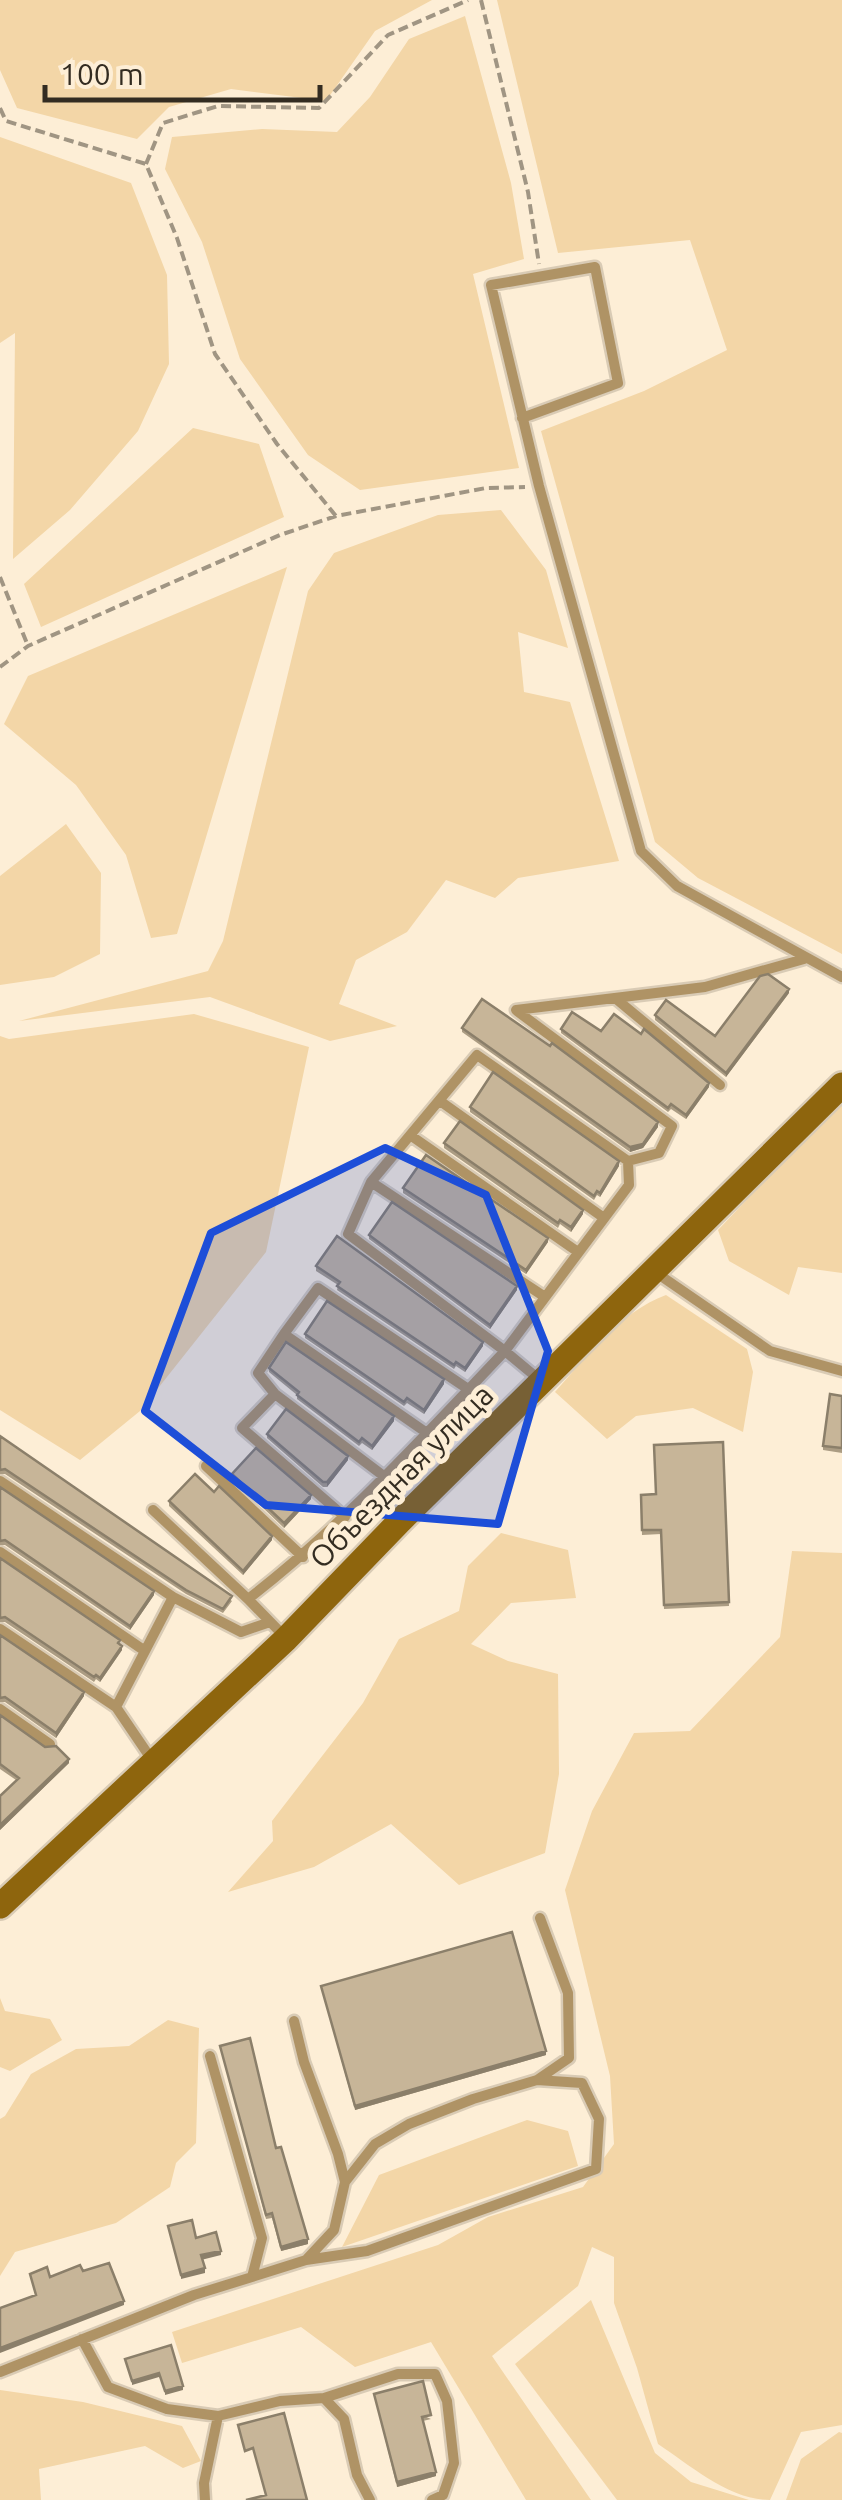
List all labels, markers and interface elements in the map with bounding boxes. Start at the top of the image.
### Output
scale bar [45,40,320,102]
text: 100 m [60,57,144,91]
street label: Объездная улица [302,1377,500,1575]

